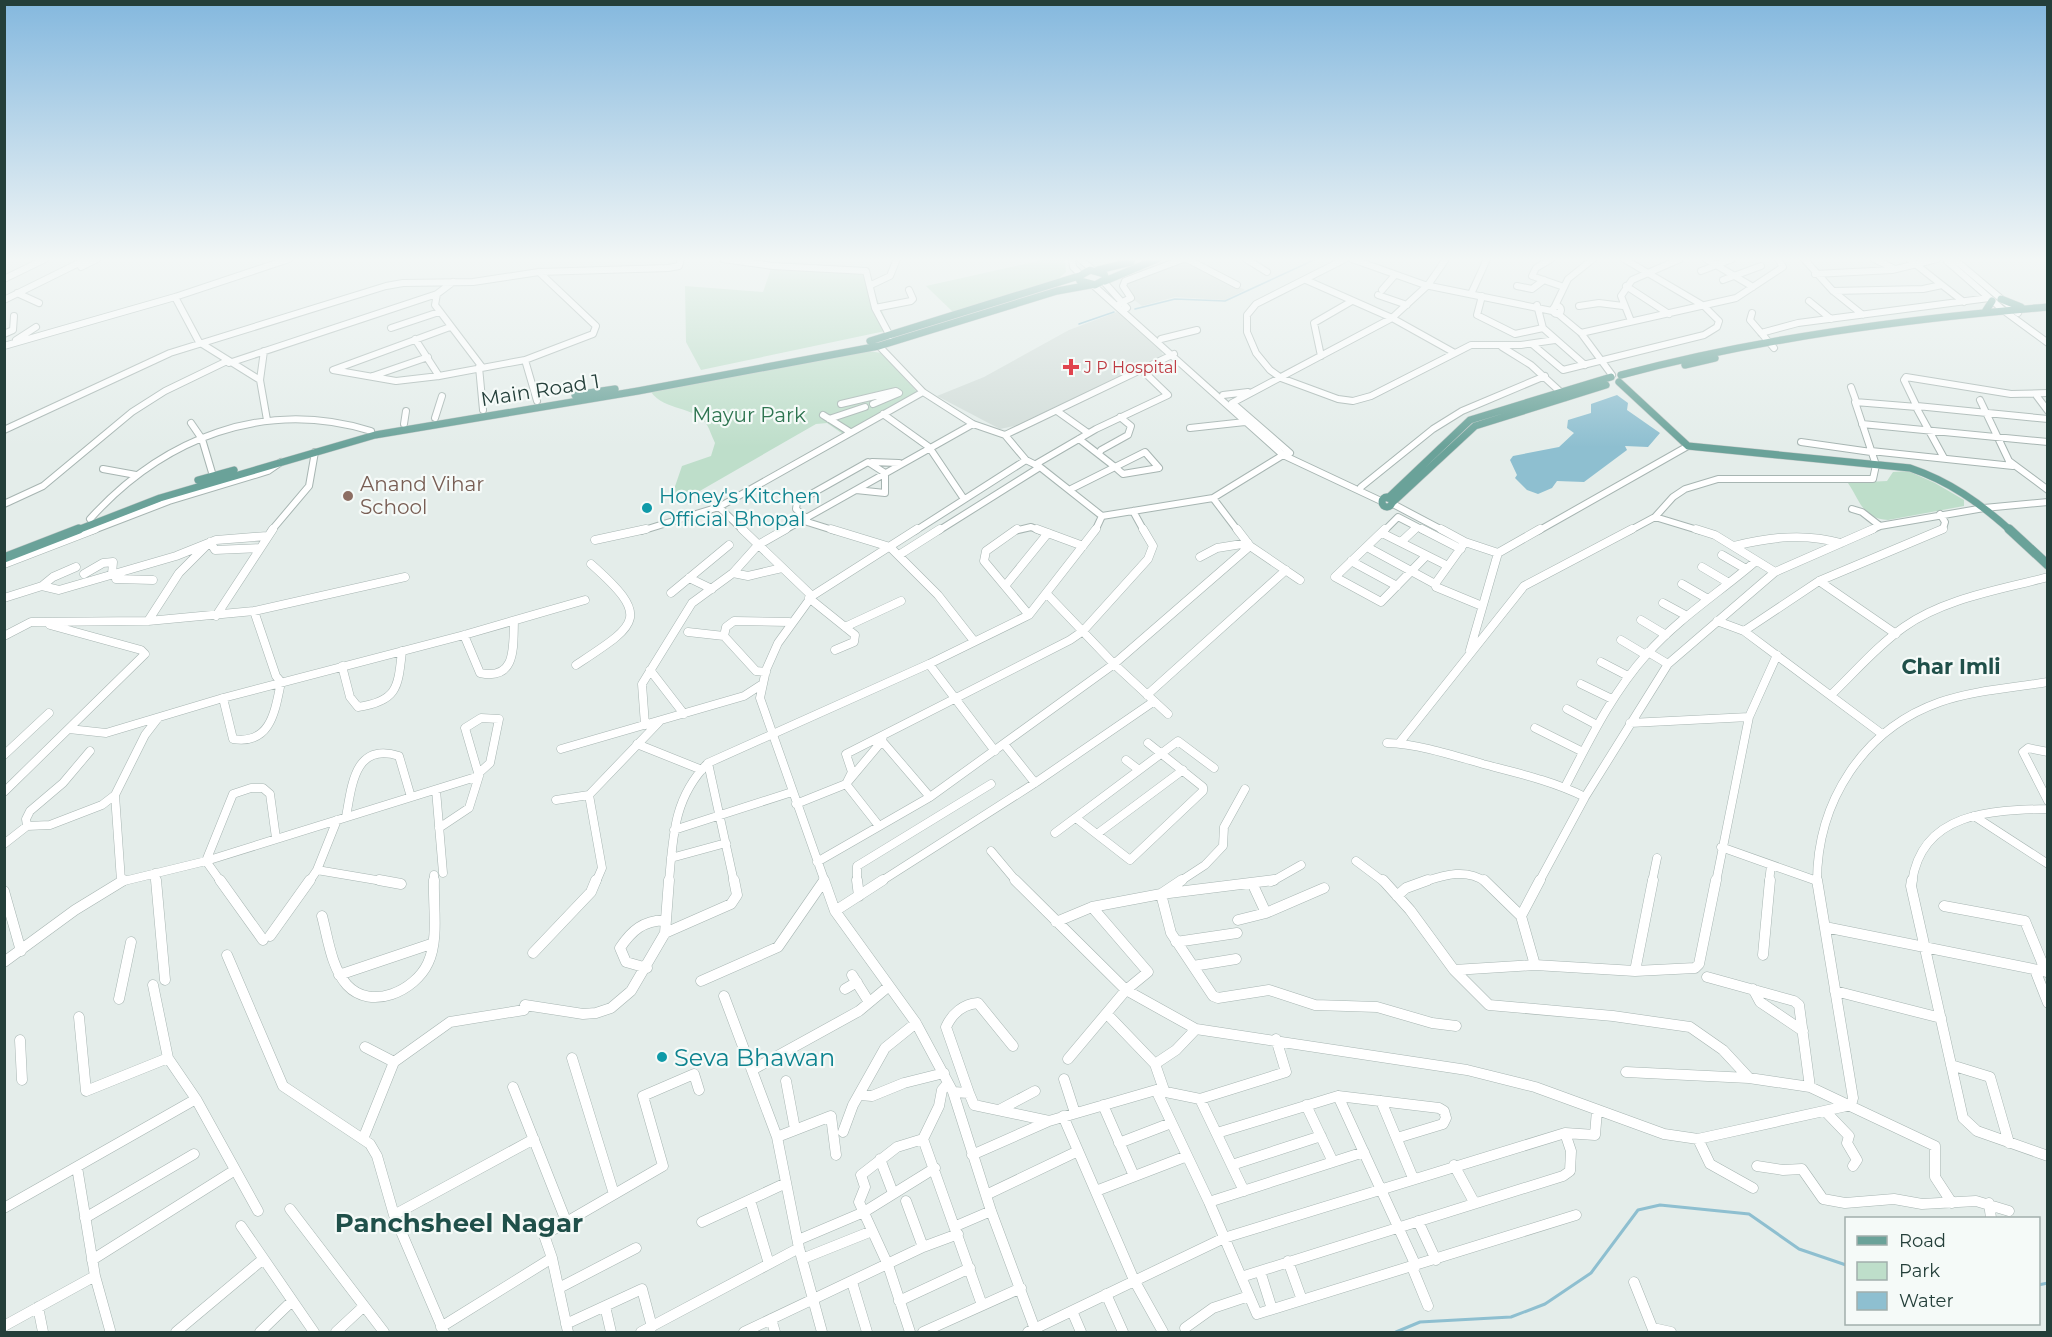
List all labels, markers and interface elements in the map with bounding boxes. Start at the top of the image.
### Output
marker: J P Hospital [1062,358,1080,376]
place label: J P Hospital [1083,358,1178,377]
street label: Main Road 1 [479,369,601,411]
park label: Mayur Park [692,403,806,427]
place label: Anand Vihar School [360,472,484,519]
place label: Honey's Kitchen Official Bhopal [659,484,821,531]
marker: Anand Vihar School [341,489,355,503]
marker: Honey's Kitchen Official Bhopal [640,501,654,515]
district label: Char Imli [1901,654,2001,679]
place label: Seva Bhawan [674,1043,835,1072]
marker: Seva Bhawan [655,1050,669,1064]
district label: Panchsheel Nagar [335,1207,583,1239]
legend [1845,1217,2040,1325]
text: Road [1899,1230,1946,1252]
text: Park [1899,1260,1940,1282]
text: Water [1899,1290,1954,1312]

